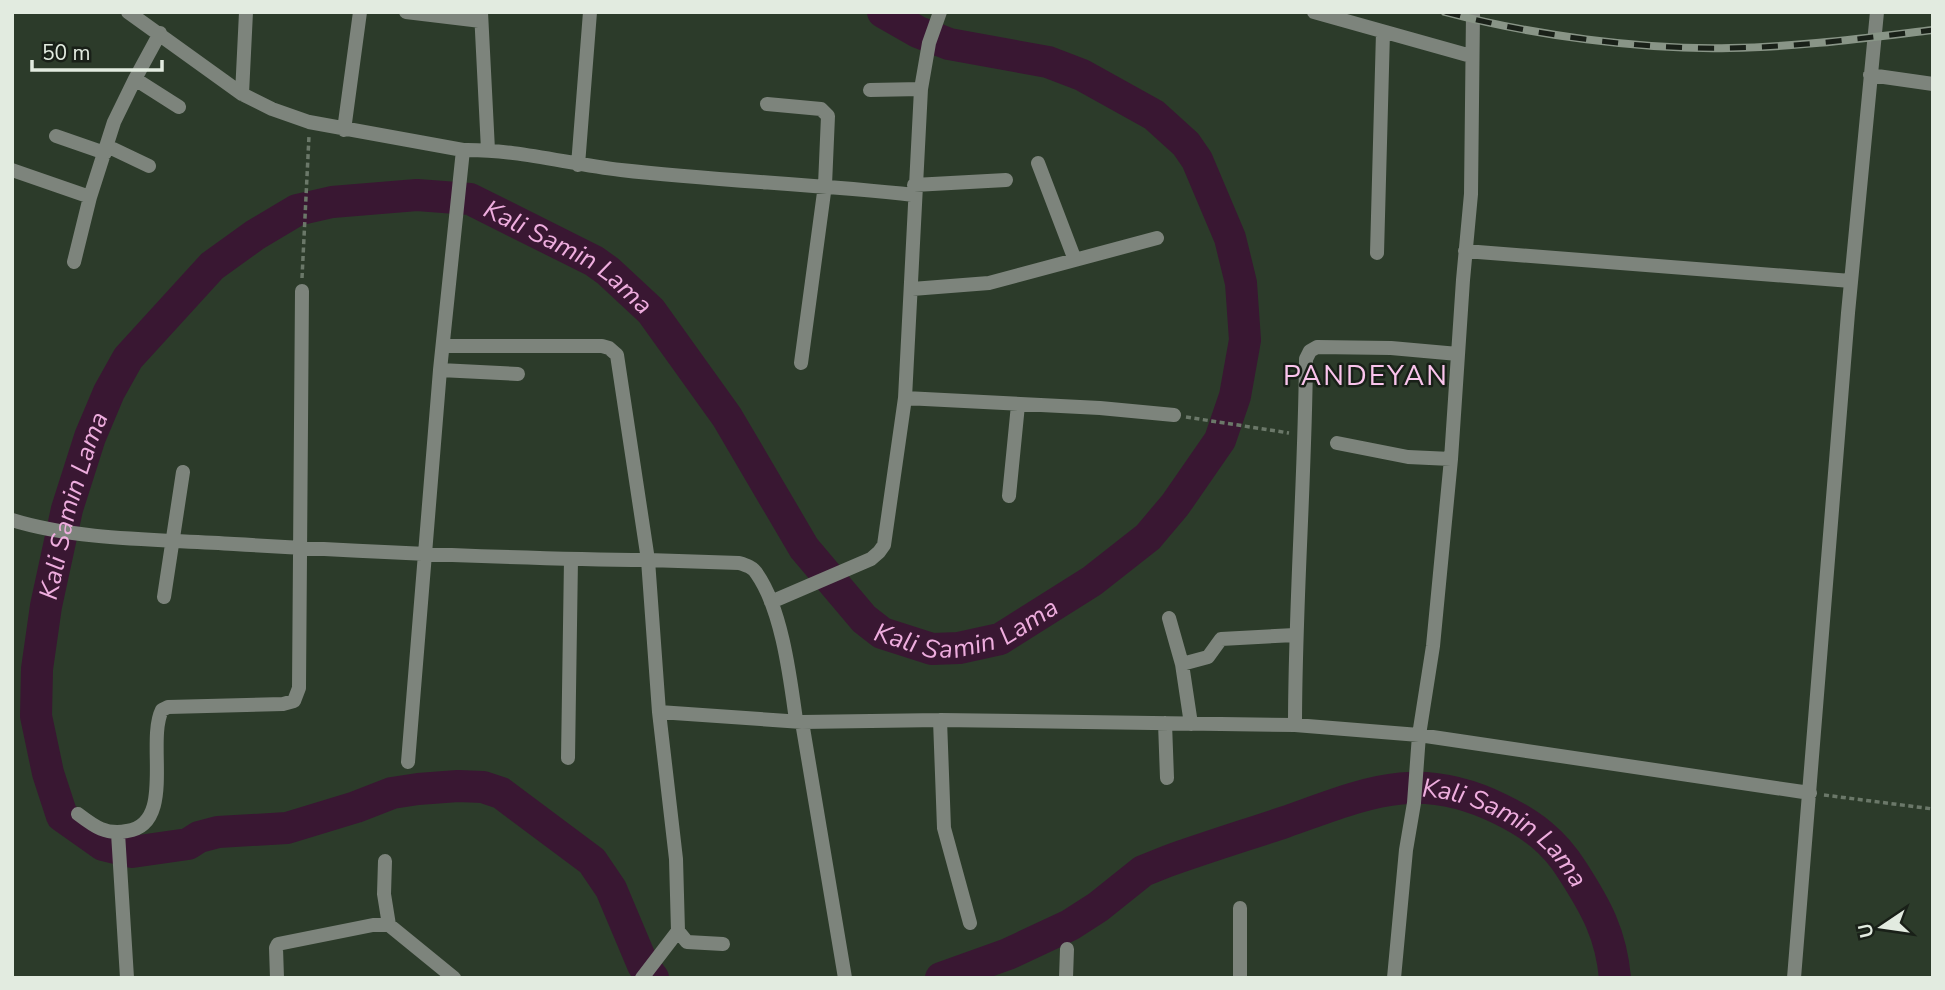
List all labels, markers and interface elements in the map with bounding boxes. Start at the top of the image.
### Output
scale bar [32,28,161,72]
text: 50 m [42,39,91,67]
water label: Kali Samin Lama [478,192,660,322]
district label: PANDEYAN [1283,357,1449,395]
water label: Kali Samin Lama [31,406,117,603]
water label: Kali Samin Lama [870,590,1065,668]
water label: Kali Samin Lama [1421,771,1596,894]
north arrow [1847,892,1917,962]
text: U [1852,921,1881,940]

